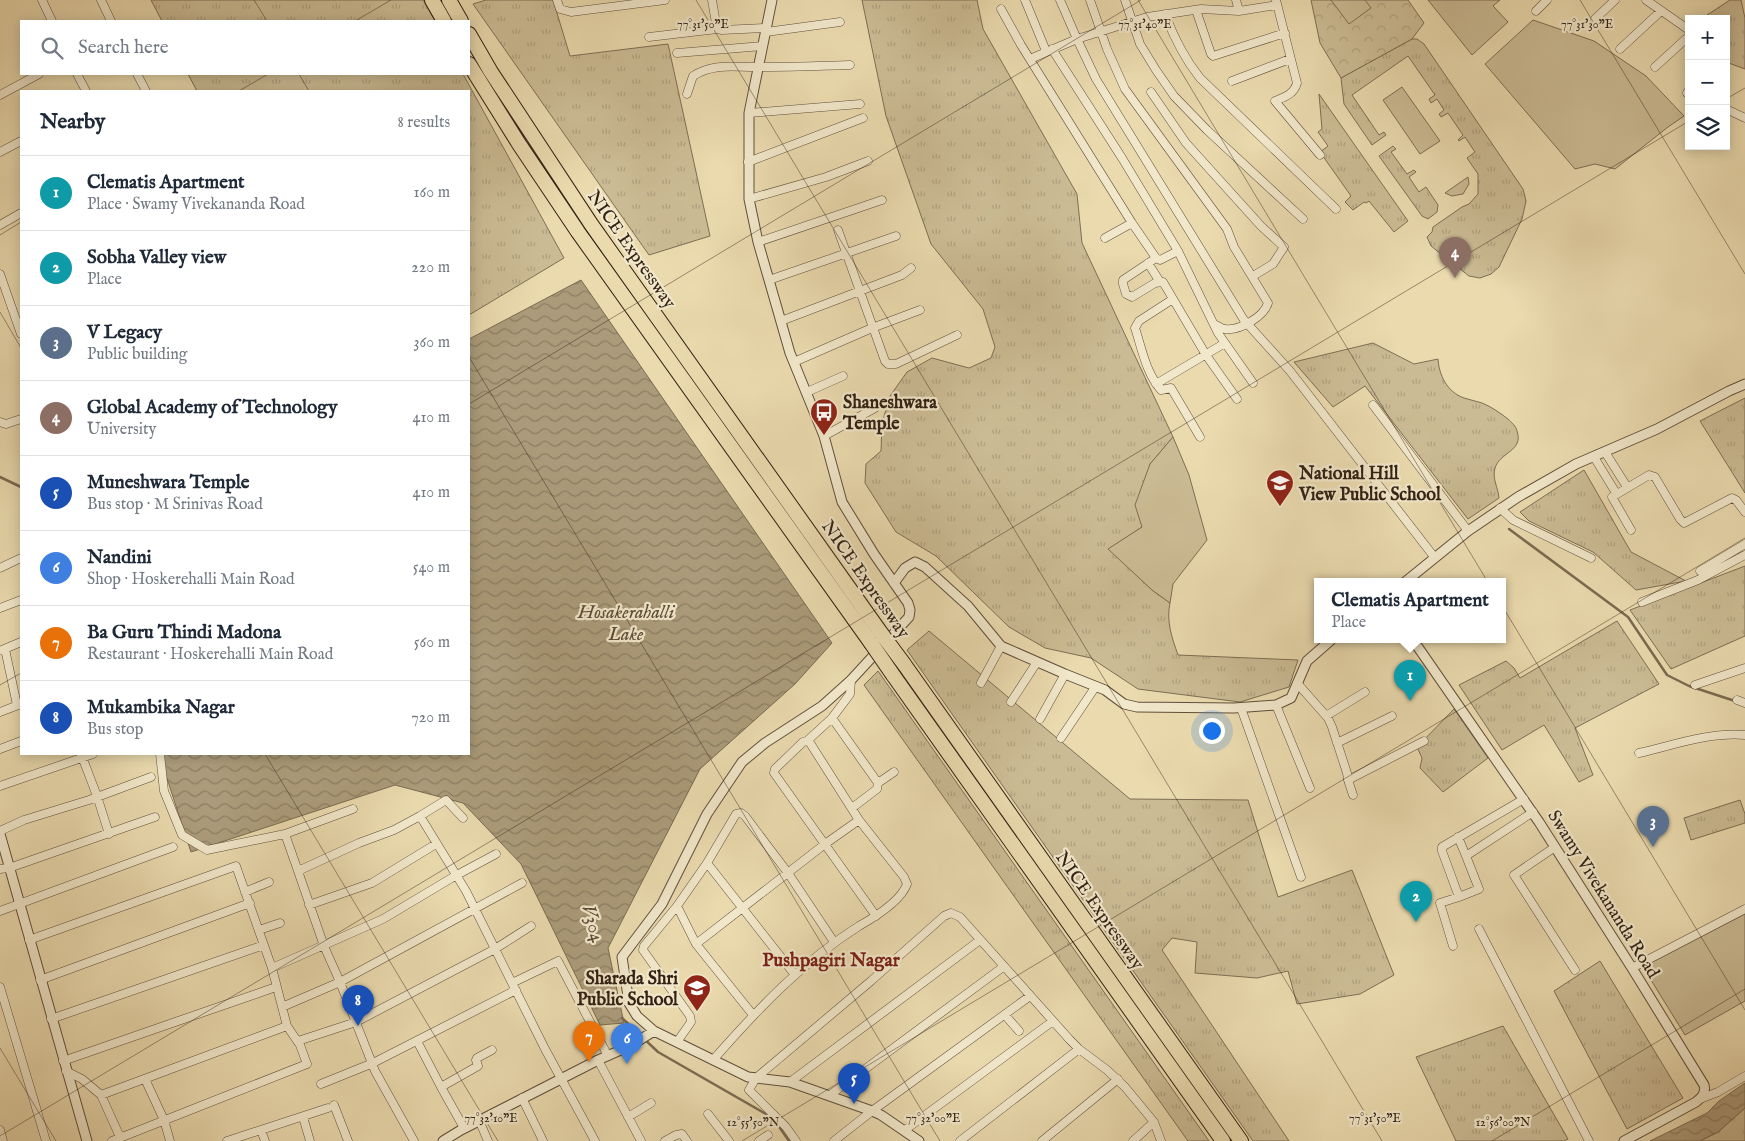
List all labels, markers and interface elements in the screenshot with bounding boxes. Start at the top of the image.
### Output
map controls [1685,15,1730,150]
button: + [1685,15,1730,60]
text: 77°31'50"E [677,17,729,32]
text: 77°31'40"E [1118,17,1172,32]
text: 77°31'30"E [1561,17,1613,32]
search box [20,20,470,75]
icon: search [38,34,66,62]
text: Search here [78,36,169,60]
button: − [1685,60,1730,105]
button: layers [1685,105,1730,150]
text: Nearby [40,109,105,136]
text: 8 results [398,113,450,133]
text: Clematis Apartment [87,171,245,195]
text: 1 [53,183,59,203]
text: 160 m [414,183,450,203]
street label: NICE Expressway [581,186,680,314]
text: Place · Swamy Vivekananda Road [87,195,305,215]
pin: 4 [1439,237,1471,278]
text: Sobha Valley view [87,246,226,270]
text: 2 [52,258,60,278]
text: 220 m [411,258,450,278]
text: Place [87,270,122,290]
text: V Legacy [87,321,162,345]
text: 3 [53,333,59,353]
text: 360 m [414,333,450,353]
text: Public building [87,345,187,365]
place label: Shaneshwara Temple [842,392,938,436]
text: Global Academy of Technology [87,396,338,420]
bus stop icon: Shaneshwara Temple [809,397,839,436]
text: 4 [52,408,60,428]
text: 410 m [413,408,450,428]
text: University [87,420,156,440]
place label: National Hill View Public School [1298,463,1442,507]
school or university icon: National Hill View Public School [1265,468,1295,507]
text: Muneshwara Temple [87,471,250,495]
text: 5 [53,483,59,503]
text: 410 m [413,483,450,503]
text: Bus stop · M Srinivas Road [87,495,263,515]
street label: NICE Expressway [815,516,914,644]
text: Nandini [87,546,152,570]
text: 6 [53,558,59,578]
text: 540 m [413,558,450,578]
text: Shop · Hoskerehalli Main Road [87,570,295,590]
popup [1314,578,1506,643]
text: Clematis Apartment [1331,589,1489,613]
water label: Hosakerahalli Lake [577,601,676,647]
text: Place [1331,613,1366,633]
text: Ba Guru Thindi Madona [87,621,281,645]
text: 7 [52,633,60,653]
text: 560 m [414,633,450,653]
text: Restaurant · Hoskerehalli Main Road [87,645,333,665]
pin: 1 [1394,660,1426,701]
text: Mukambika Nagar [87,696,235,720]
text: 8 [53,708,59,728]
text: 720 m [411,708,450,728]
your location [1199,718,1225,744]
text: Bus stop [87,720,143,740]
street label: Swamy Vivekananda Road [1542,806,1664,984]
pin: 3 [1637,806,1669,847]
street label: NICE Expressway [1049,847,1148,975]
pin: 2 [1400,881,1432,922]
water label: V304 [575,902,609,945]
district label: Pushpagiri Nagar [762,949,901,973]
place label: Sharada Shri Public School [577,968,679,1012]
school or university icon: Sharada Shri Public School [682,973,712,1012]
pin: 8 [342,985,374,1026]
pin: 7 [573,1021,605,1062]
pin: 6 [611,1023,643,1064]
pin: 5 [838,1063,870,1104]
text: 77°32'10"E [464,1111,518,1126]
text: 77°32'00"E [906,1111,960,1126]
text: 77°31'50"E [1349,1111,1401,1126]
text: 12°55'50"N [727,1115,780,1130]
text: 12°56'00"N [1476,1115,1531,1130]

